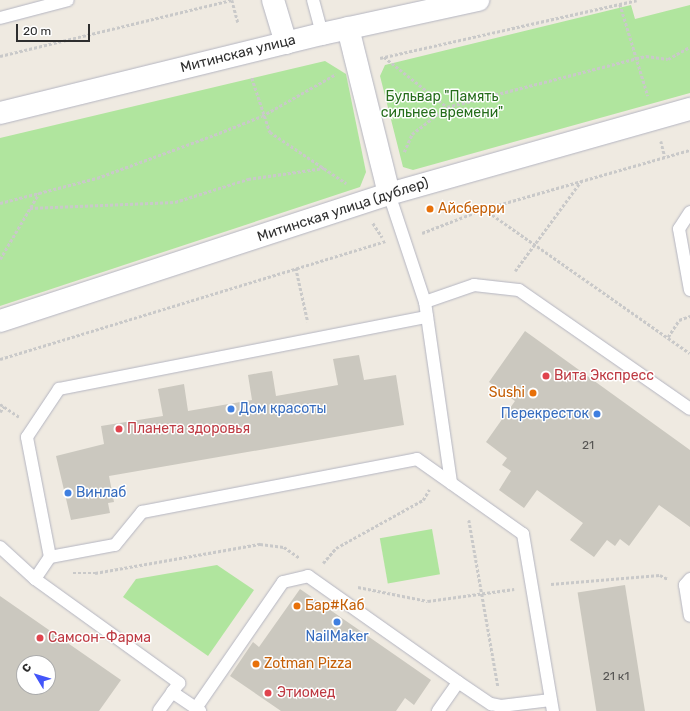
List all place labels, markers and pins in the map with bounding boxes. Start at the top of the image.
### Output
place label: Айсберри [438,201,505,217]
marker: Айсберри [425,204,435,214]
place label: Вита Экспресс [554,368,654,384]
marker: Вита Экспресс [541,371,551,381]
place label: Sushi [489,385,525,401]
marker: Sushi [528,388,538,398]
place label: Дом красоты [239,401,326,417]
marker: Дом красоты [226,404,236,414]
place label: Перекресток [501,406,589,422]
marker: Перекресток [592,409,602,419]
place label: Планета здоровья [127,421,250,437]
marker: Планета здоровья [114,424,124,434]
place label: Винлаб [76,485,126,501]
marker: Винлаб [63,488,73,498]
place label: Бар#Каб [305,598,365,614]
marker: Бар#Каб [292,601,302,611]
marker: NailMaker [332,617,342,627]
place label: NailMaker [305,629,369,645]
place label: Самсон-Фарма [48,630,151,646]
marker: Самсон-Фарма [35,633,45,643]
place label: Zotman Pizza [264,656,352,672]
marker: Zotman Pizza [251,659,261,669]
place label: Этиомед [277,685,335,701]
marker: Этиомед [262,687,274,699]

